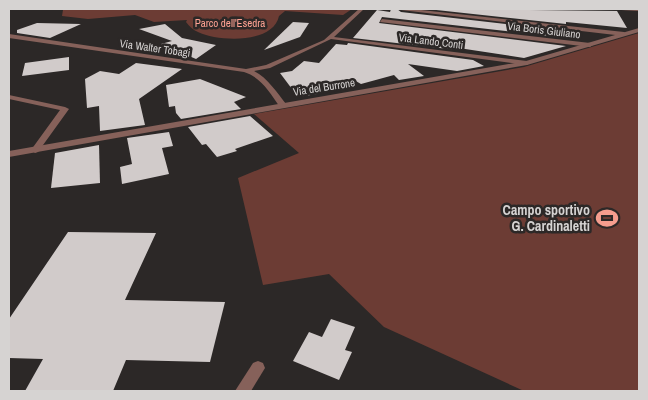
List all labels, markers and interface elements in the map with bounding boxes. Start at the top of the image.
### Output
park label: Parco dell'Esedra [195,16,265,30]
street label: Via Boris Giuliano [507,19,581,41]
street label: Via Lando Conti [398,30,464,52]
street label: Via Walter Tobagi [119,36,191,60]
street label: Via del Burrone [292,75,356,99]
place label: Campo sportivo G. Cardinaletti [503,201,590,235]
sports icon: Campo sportivo G. Cardinaletti [594,205,620,231]

